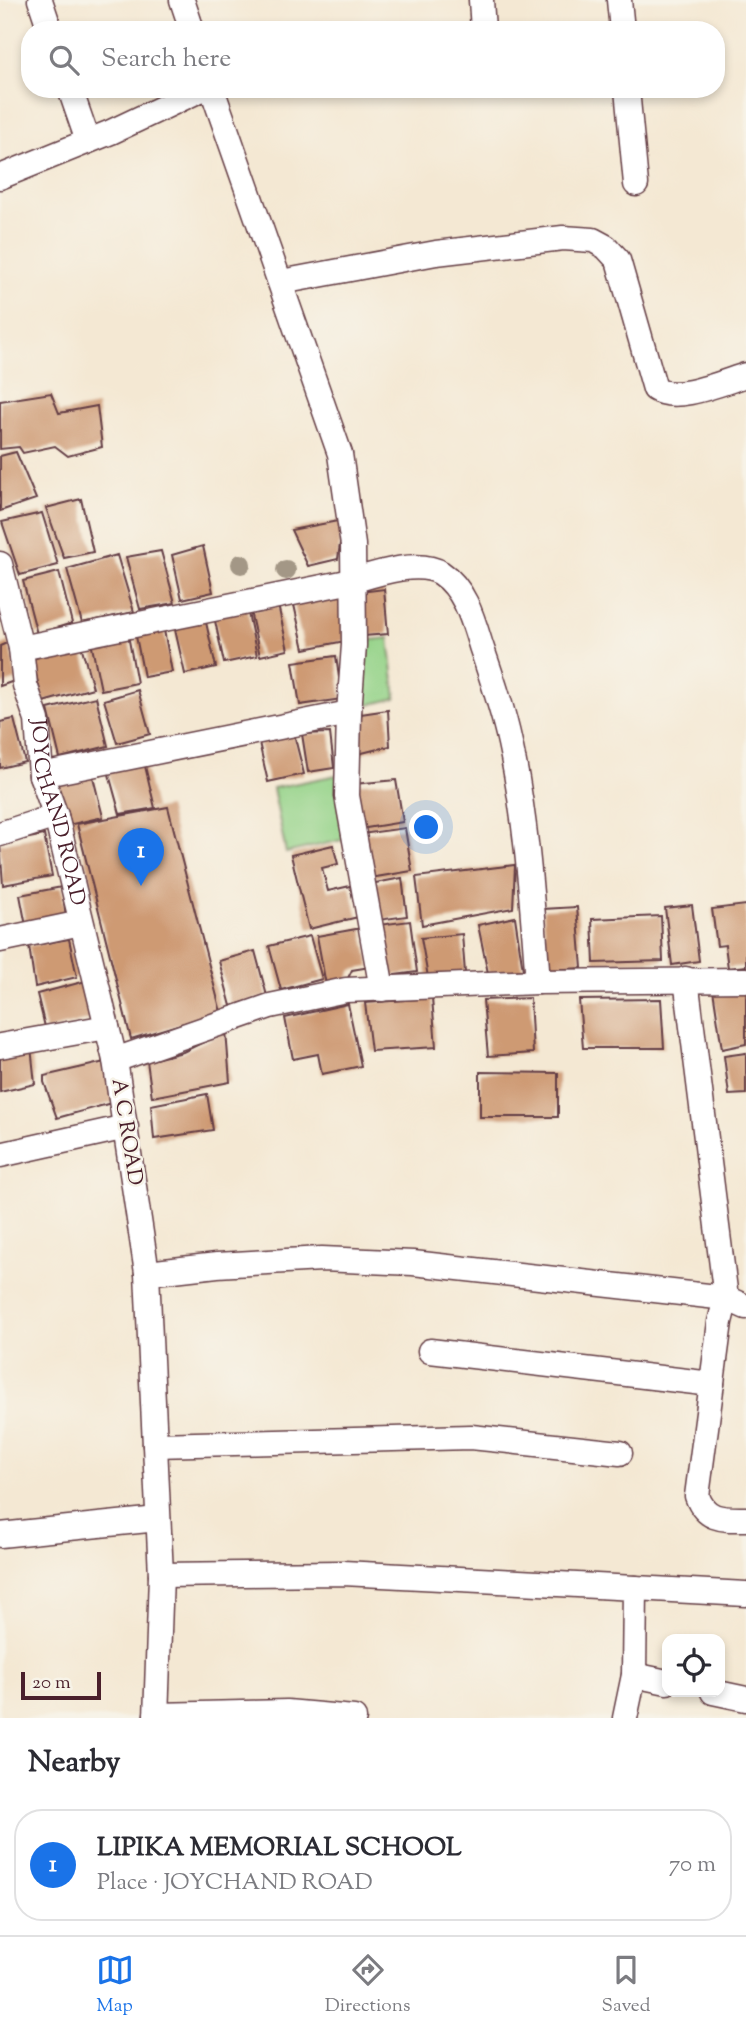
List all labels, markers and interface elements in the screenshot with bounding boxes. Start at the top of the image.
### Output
search box [21,21,725,98]
icon: search [45,41,83,79]
text: Search here [101,41,231,78]
street label: JOYCHAND ROAD [22,717,92,909]
your location [409,810,443,844]
pin: 1 [118,828,164,886]
street label: A C ROAD [103,1076,149,1188]
map controls [662,1634,725,1697]
button: locate [662,1634,725,1697]
scale bar [21,1669,102,1701]
text: 20 m [32,1670,71,1697]
text: Nearby [28,1742,120,1785]
text: LIPIKA MEMORIAL SCHOOL [97,1830,462,1867]
text: 1 [49,1849,57,1882]
text: 70 m [669,1849,716,1882]
text: Place · JOYCHAND ROAD [97,1867,373,1900]
tab: Map [96,1951,134,2020]
tab: Directions [325,1951,410,2020]
tab: Saved [602,1951,650,2020]

